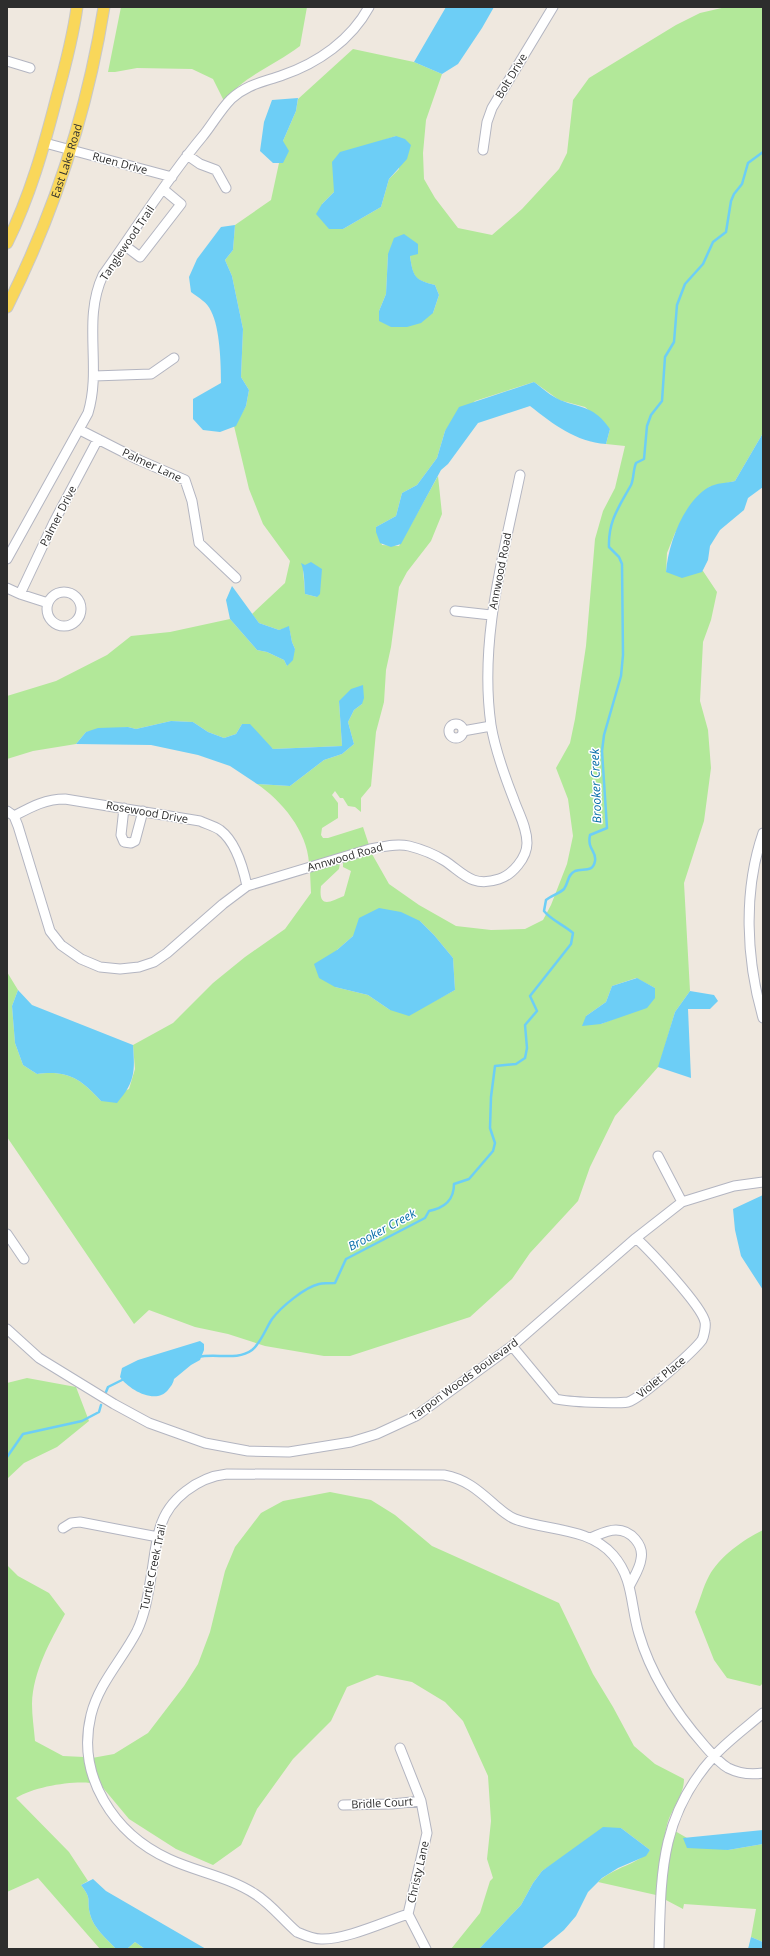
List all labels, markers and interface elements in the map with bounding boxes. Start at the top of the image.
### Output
street label: Bolt Drive [491,50,530,101]
street label: East Lake Road [47,122,85,200]
street label: Ruen Drive [91,148,149,177]
street label: Tanglewood Trail [96,202,157,283]
street label: Palmer Lane [120,444,184,485]
street label: Palmer Drive [36,483,79,549]
street label: Annwood Road [485,531,514,611]
water label: Brooker Creek [586,747,605,824]
street label: Rosewood Drive [105,797,189,826]
street label: Annwood Road [305,839,384,874]
water label: Brooker Creek [345,1204,420,1255]
street label: Tarpon Woods Boulevard [407,1334,521,1423]
street label: Violet Place [633,1352,688,1401]
street label: Turtle Creek Trail [136,1522,169,1611]
street label: Bridle Court [351,1793,413,1812]
street label: Christy Lane [403,1839,432,1904]

